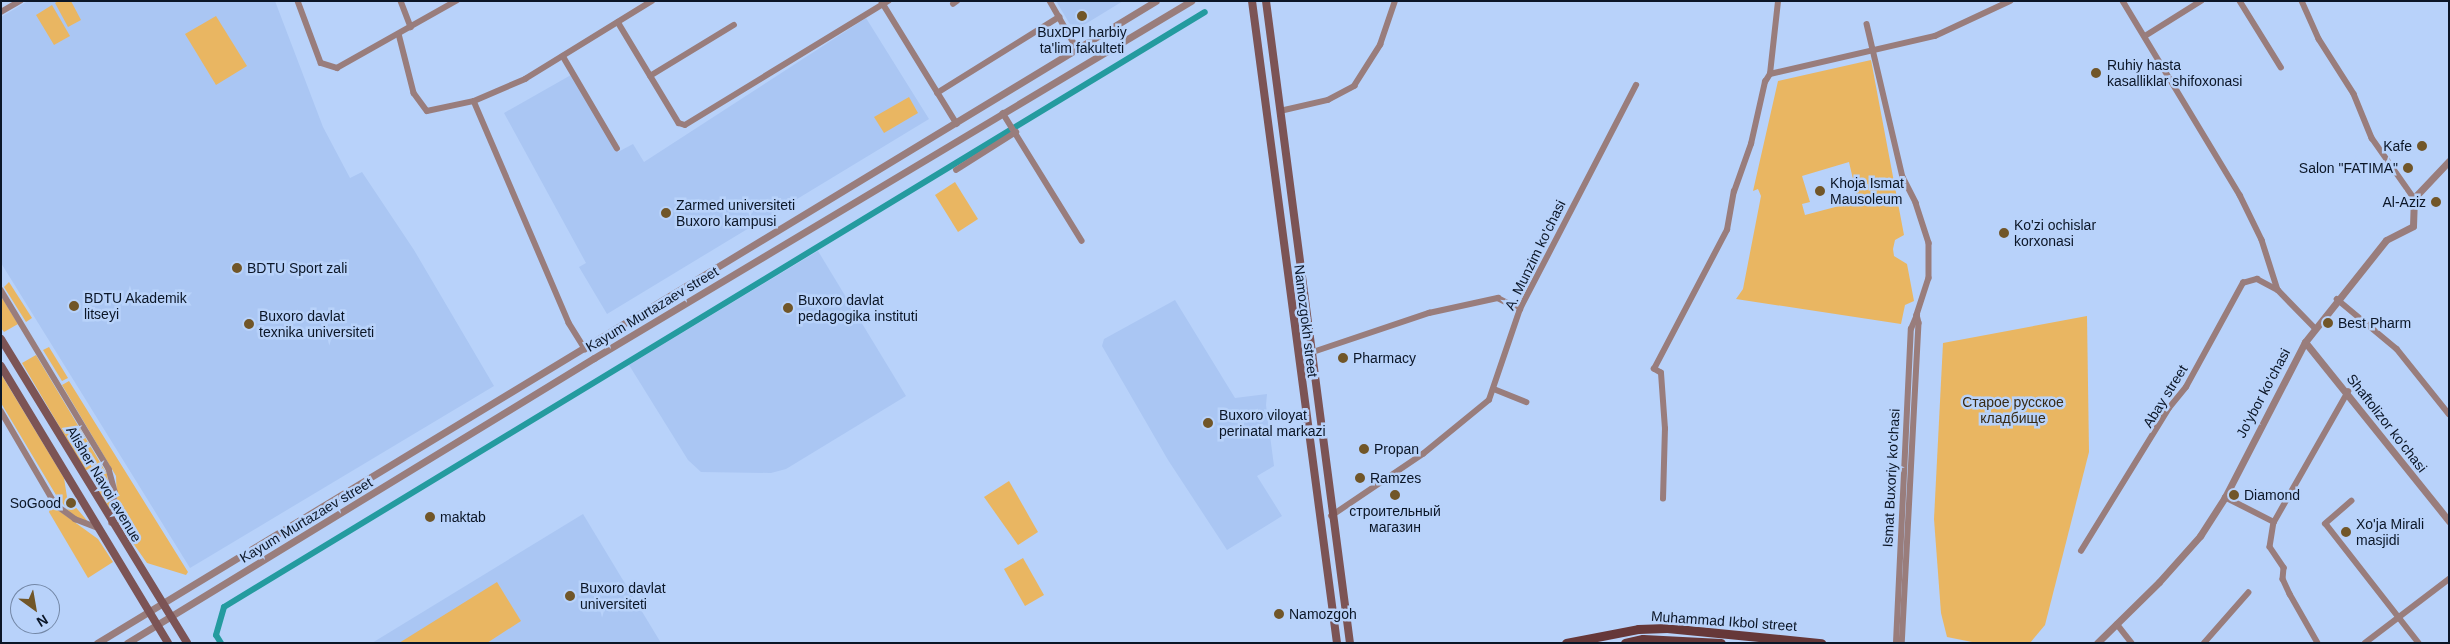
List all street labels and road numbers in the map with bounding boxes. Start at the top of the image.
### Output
street label: A. Munzim ko'chasi [1501,197,1569,313]
street label: Kayum Murtazaev street [583,263,721,355]
street label: Namozgokh street [1291,264,1321,378]
street label: Jo'ybor ko'chasi [2232,345,2294,441]
street label: Abay street [2139,362,2191,430]
street label: Shaftolizor ko'chasi [2343,370,2431,476]
street label: Ismat Buxoriy ko'chasi [1879,408,1903,548]
street label: Alisher Navoi avenue [63,423,145,545]
street label: Kayum Murtazaev street [237,474,375,566]
street label: Muhammad Ikbol street [1650,608,1798,634]

